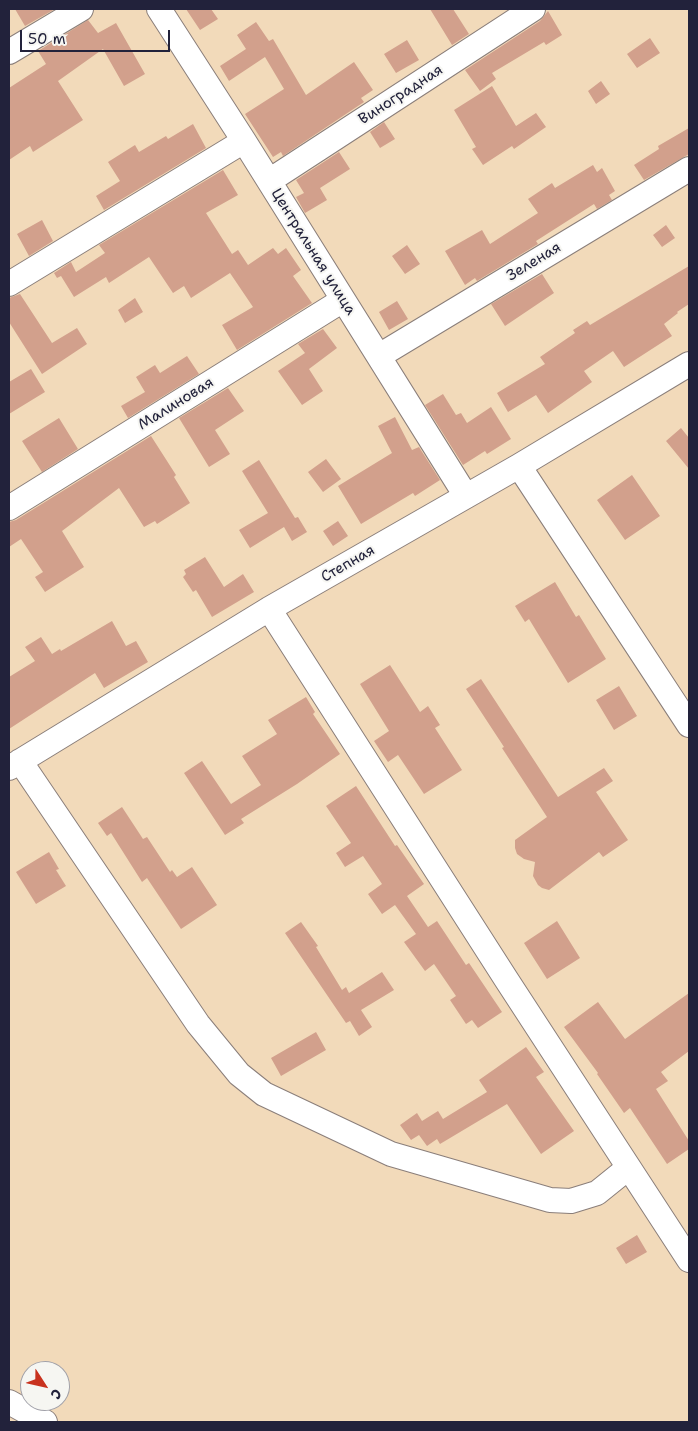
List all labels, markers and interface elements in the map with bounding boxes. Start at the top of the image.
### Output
scale bar [22,20,172,52]
text: 50 m [28,29,66,49]
street label: Виноградная [356,61,446,129]
street label: Центральная улица [267,185,359,319]
street label: Зеленая [503,239,565,285]
street label: Малиновая [135,374,217,434]
street label: Степная [318,541,378,587]
north arrow [20,1361,70,1411]
text: С [47,1385,66,1403]

